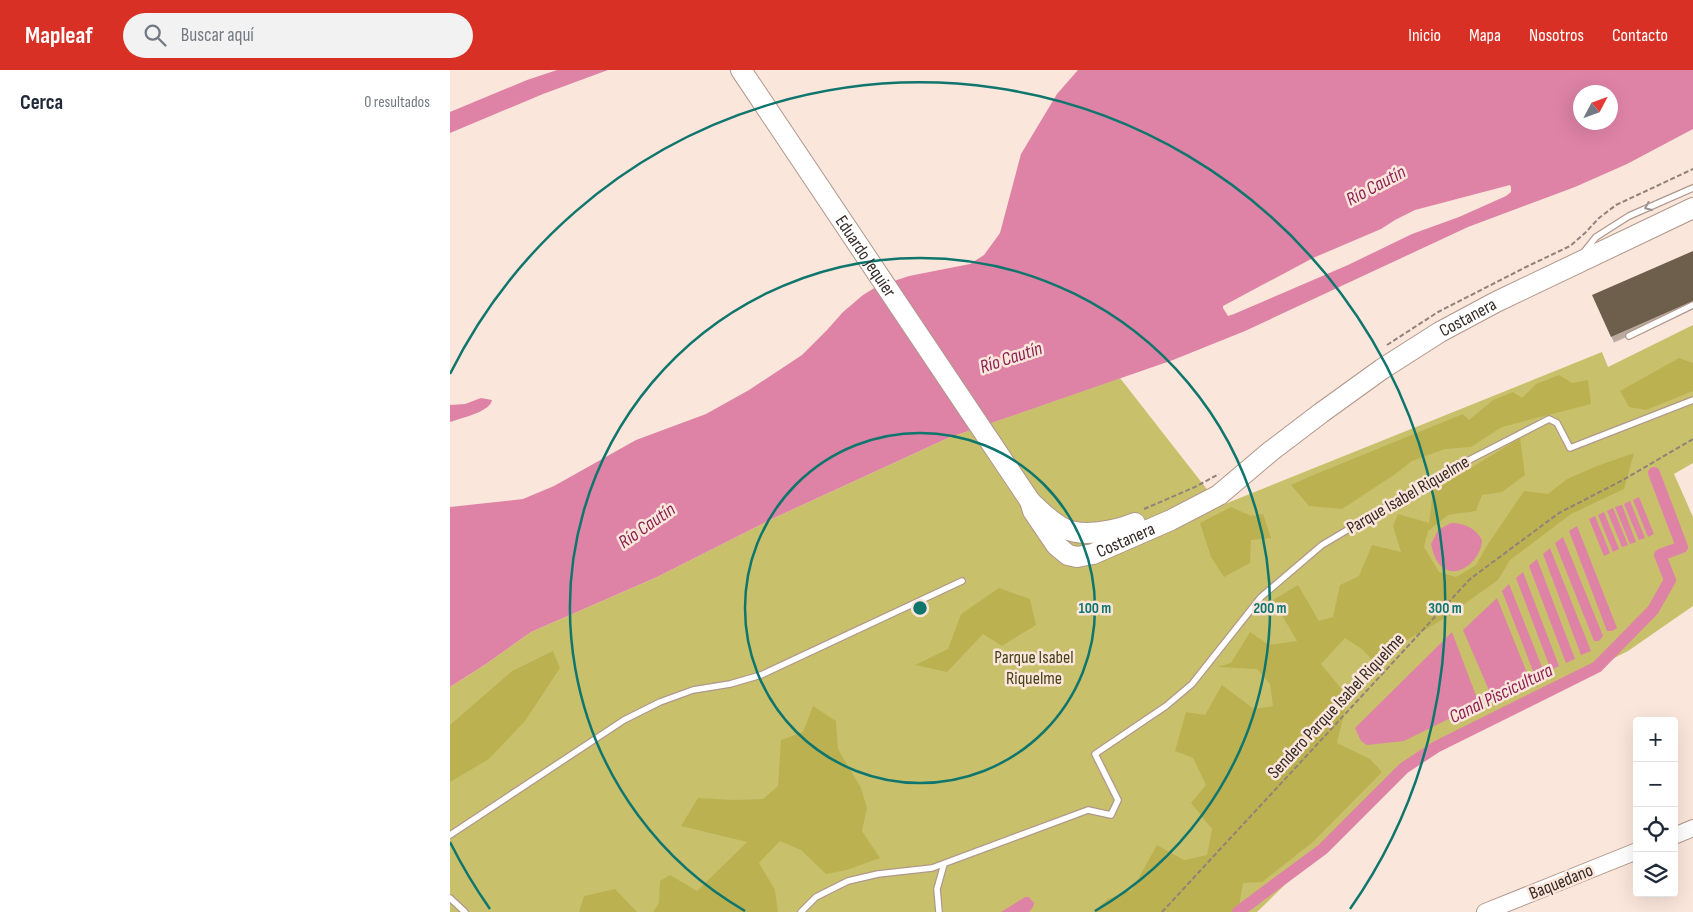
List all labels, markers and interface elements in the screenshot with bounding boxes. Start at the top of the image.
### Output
search box [123,13,473,58]
text: Mapleaf [25,21,93,50]
icon: search [141,21,169,49]
text: Buscar aquí [181,24,254,47]
text: Inicio [1408,25,1441,46]
text: Mapa [1469,25,1501,46]
text: Nosotros [1529,25,1584,46]
text: Contacto [1612,25,1668,46]
north arrow [1573,85,1618,130]
text: Cerca [20,90,63,115]
text: 0 resultados [364,93,430,112]
water label: Río Cautín [1342,161,1410,211]
one-way arrow [1644,201,1653,212]
street label: Eduardo Jequier [831,211,901,301]
street label: Costanera [1435,293,1500,341]
water label: Río Cautín [977,337,1045,379]
street label: Parque Isabel Riquelme [1343,451,1473,539]
water label: Río Cautín [614,498,680,554]
street label: Costanera [1093,518,1158,562]
centre of rings [911,599,929,617]
text: 100 m [1079,599,1111,618]
text: 200 m [1253,599,1287,618]
text: 300 m [1428,599,1462,618]
street label: Sendero Parque Isabel Riquelme [1263,629,1409,783]
park label: Parque Isabel Riquelme [994,647,1074,689]
water label: Canal Piscicultura [1445,659,1557,729]
map controls [1633,717,1678,897]
button: + [1633,717,1678,762]
button: − [1633,762,1678,807]
button: locate [1633,807,1678,852]
button: layers [1633,852,1678,897]
street label: Baquedano [1526,860,1596,904]

